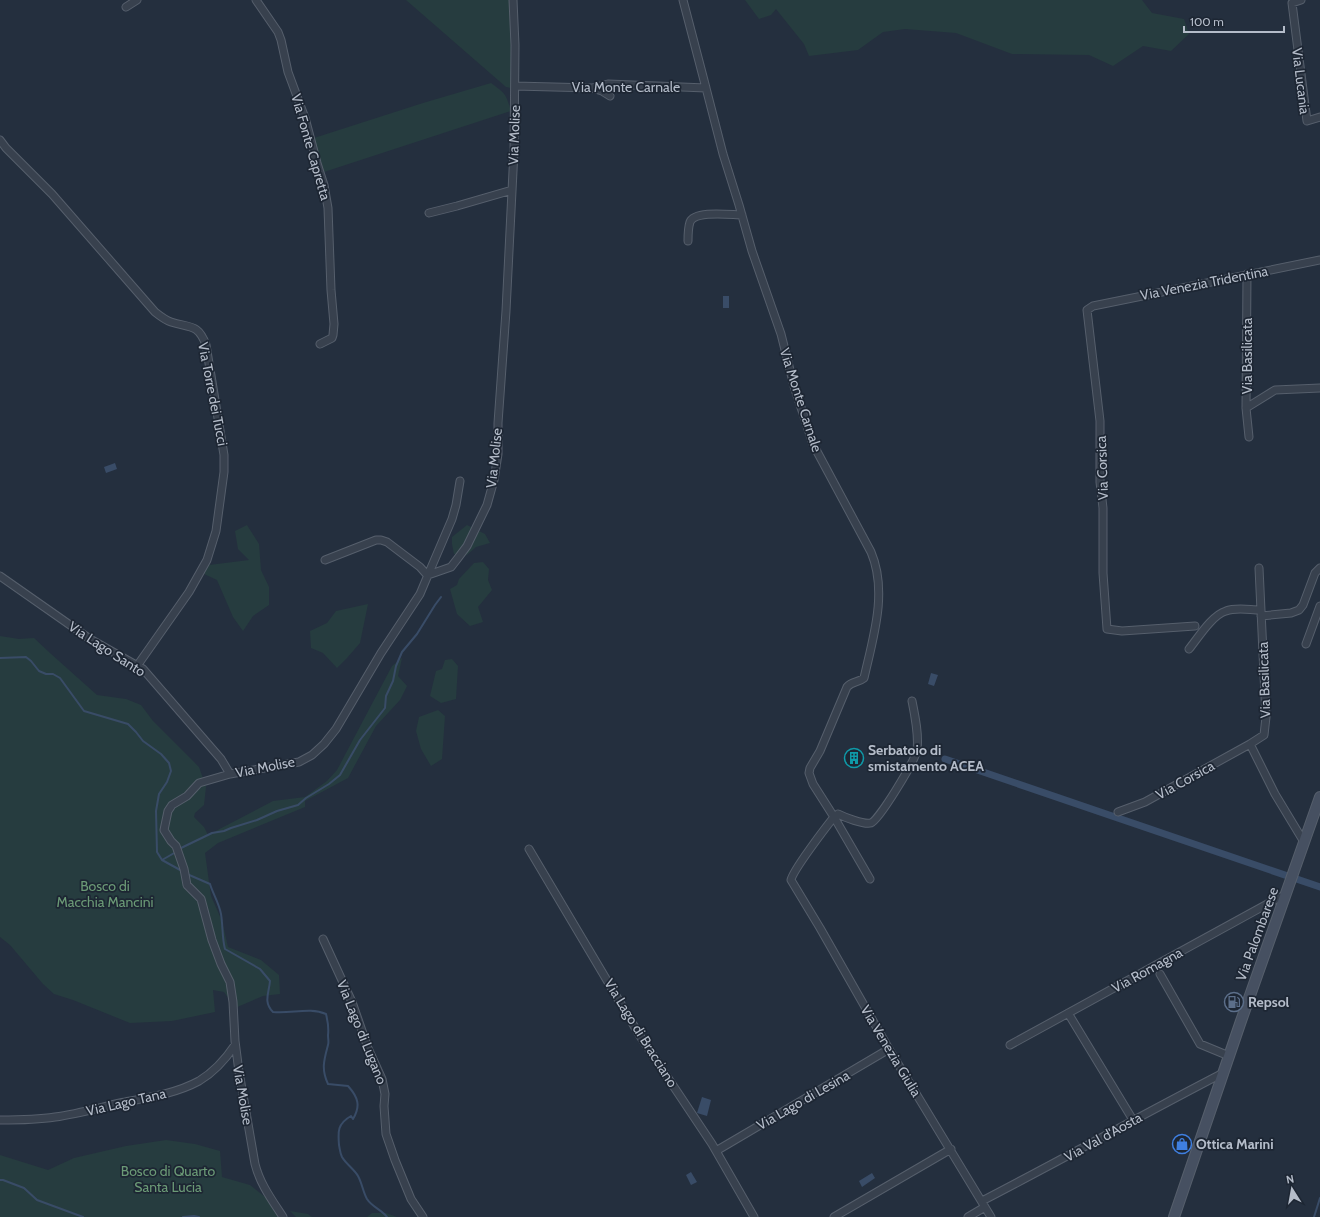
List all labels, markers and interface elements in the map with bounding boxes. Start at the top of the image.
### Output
scale bar [1184,8,1284,34]
text: 100 m [1190,14,1224,29]
street label: Via Lucania [1288,47,1314,116]
street label: Via Monte Carnale [572,78,680,96]
street label: Via Fonte Capretta [287,92,335,203]
street label: Via Molise [504,105,524,165]
street label: Via Venezia Tridentina [1139,262,1270,304]
street label: Via Basilicata [1238,317,1256,394]
street label: Via Torre dei Tucci [194,341,232,447]
street label: Via Monte Carnale [776,346,826,454]
street label: Via Molise [482,427,506,489]
street label: Via Corsica [1092,435,1112,500]
street label: Via Lago Santo [65,617,149,681]
street label: Via Basilicata [1254,641,1274,719]
place label: Serbatoio di smistamento ACEA [868,741,984,775]
building icon: Serbatoio di smistamento ACEA [843,747,865,769]
street label: Via Molise [234,752,296,782]
street label: Via Corsica [1152,756,1218,803]
park label: Bosco di Macchia Mancini [57,877,154,911]
street label: Via Palombarese [1232,885,1282,983]
street label: Via Romagna [1108,943,1186,997]
street label: Via Lago di Bracciano [600,975,682,1091]
street label: Via Lago di Lugano [333,977,391,1087]
fuel station icon: Repsol [1223,991,1245,1013]
place label: Repsol [1248,993,1290,1011]
street label: Via Venezia Giulia [857,1002,926,1100]
street label: Via Molise [229,1064,257,1126]
street label: Via Lago di Lesina [753,1066,853,1134]
street label: Via Lago Tana [84,1084,168,1120]
street label: Via Val d'Aosta [1061,1108,1145,1166]
shop icon: Ottica Marini [1171,1133,1193,1155]
place label: Ottica Marini [1196,1135,1274,1153]
park label: Bosco di Quarto Santa Lucia [121,1162,215,1196]
north arrow [1272,1169,1312,1209]
text: N [1285,1172,1295,1187]

